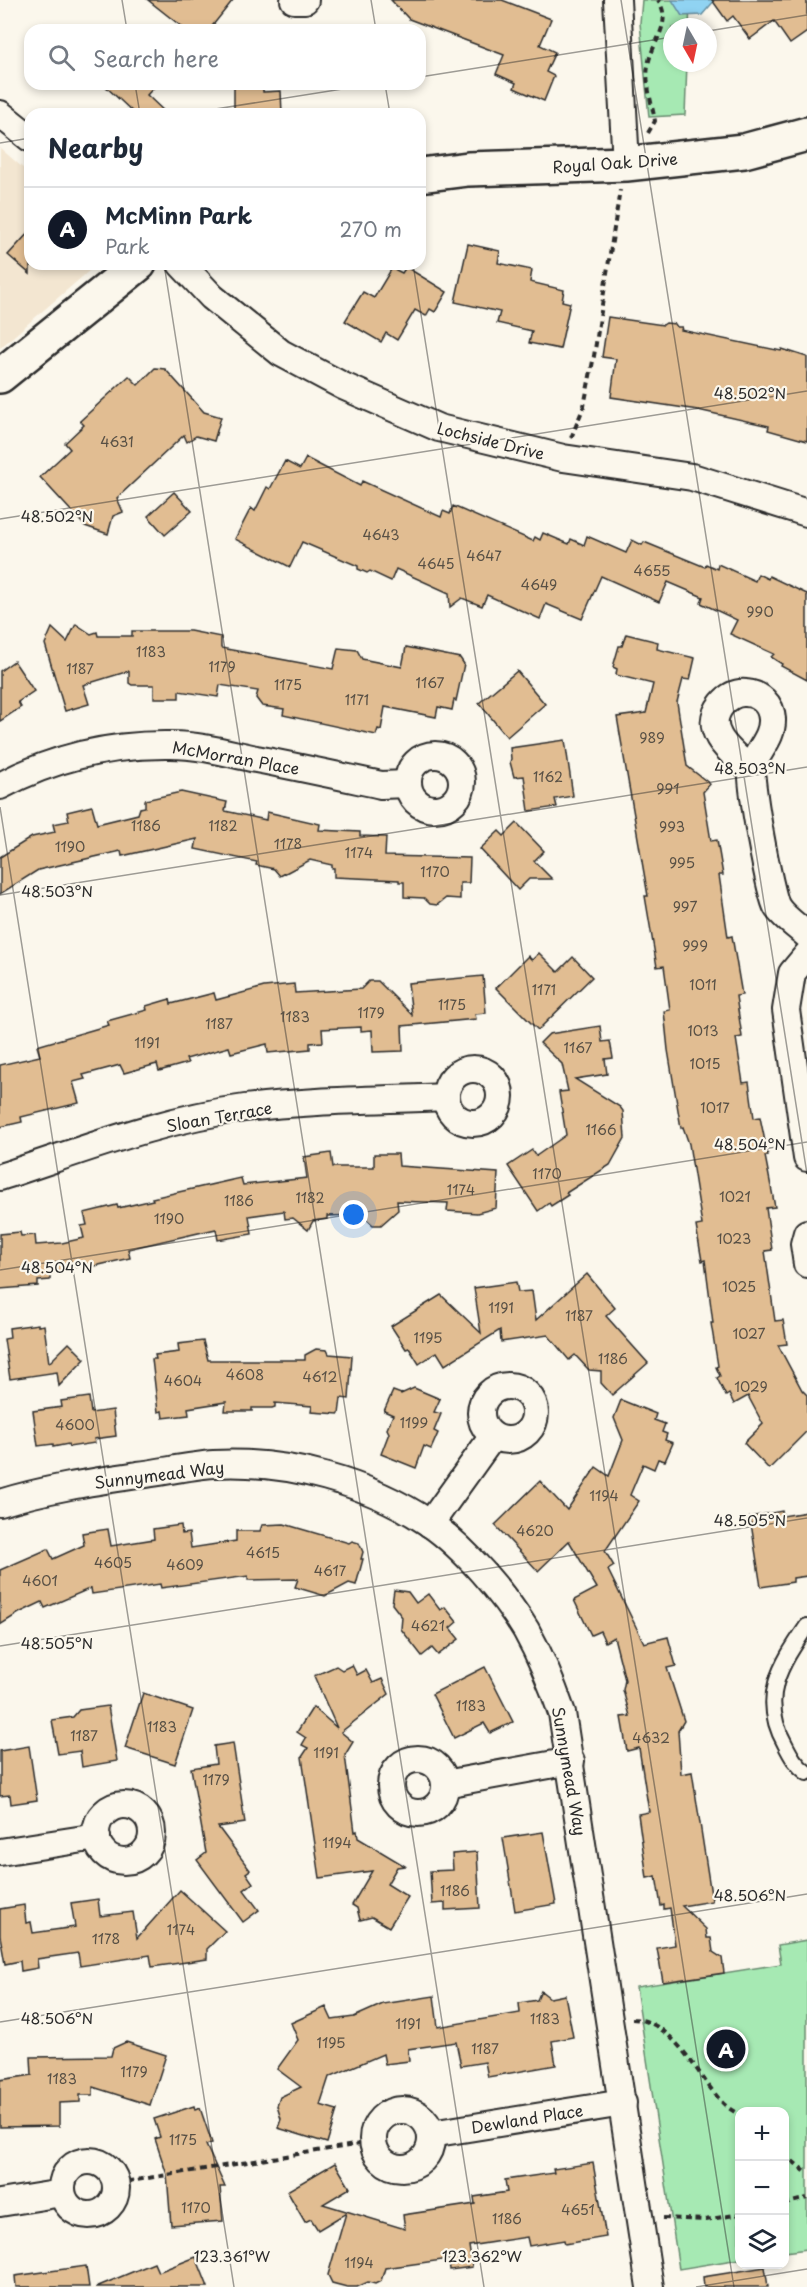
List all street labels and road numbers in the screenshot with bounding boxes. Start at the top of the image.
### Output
street label: Royal Oak Drive [551,146,679,178]
street label: Lochside Drive [435,415,547,465]
street label: McMorran Place [171,734,301,780]
street label: Sloan Terrace [164,1095,274,1137]
street label: Sunnymead Way [93,1454,225,1494]
street label: Sunnymead Way [547,1704,593,1838]
street label: Dewland Place [469,2097,585,2139]

